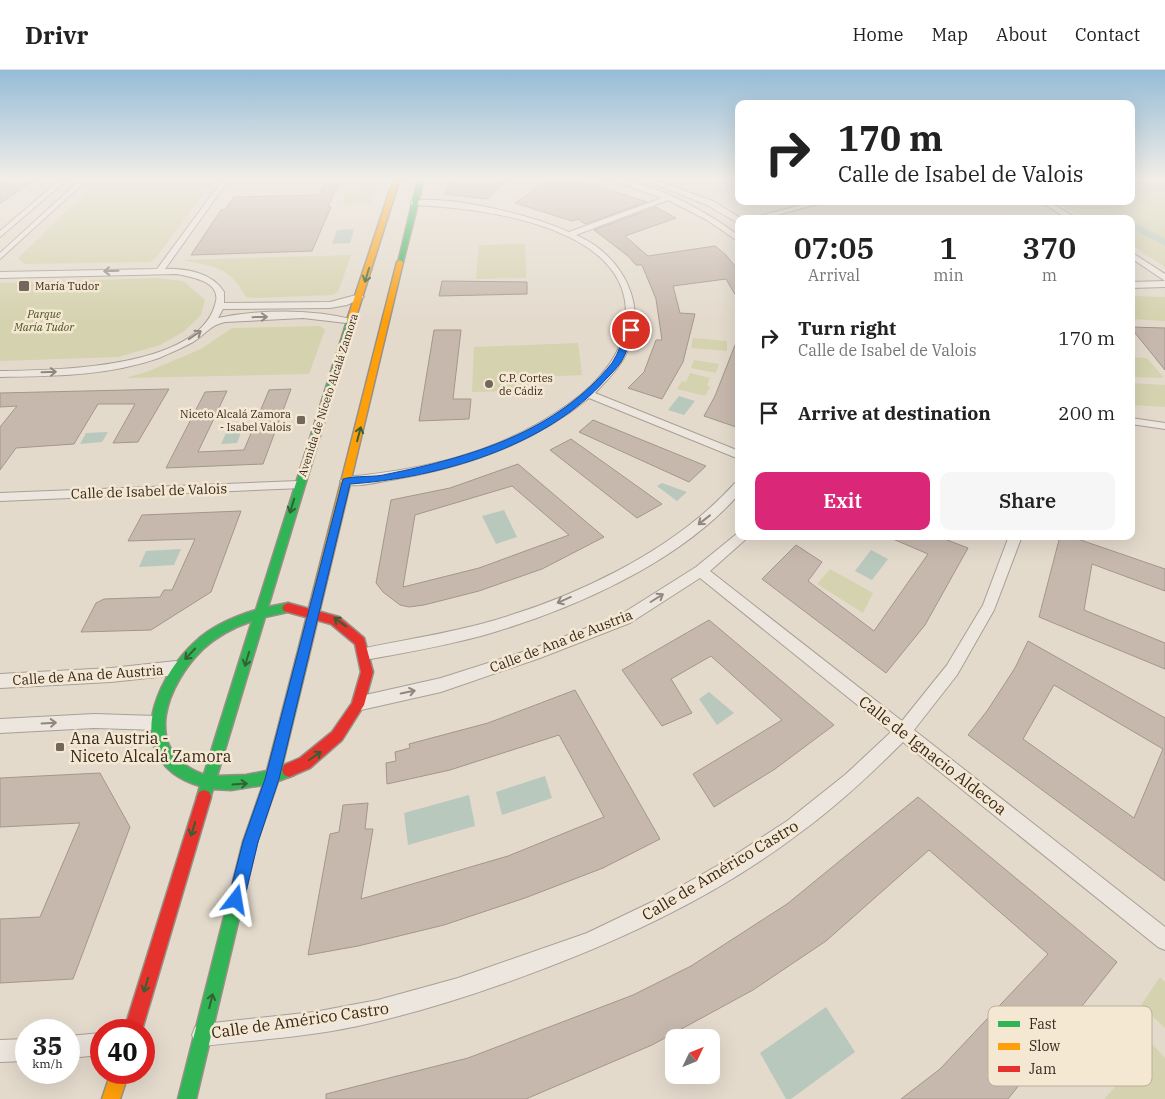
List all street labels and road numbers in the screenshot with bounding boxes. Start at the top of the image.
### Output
street label: Avenida de Niceto Alcalá Zamora [295,312,361,478]
street label: Calle de Isabel de Valois [71,479,228,503]
street label: Calle de Ana de Austria [487,605,635,677]
street label: Calle de Ana de Austria [12,661,165,689]
street label: Calle de Ignacio Aldecoa [855,691,1011,819]
street label: Calle de Américo Castro [638,815,802,925]
street label: Calle de Américo Castro [210,998,390,1042]

